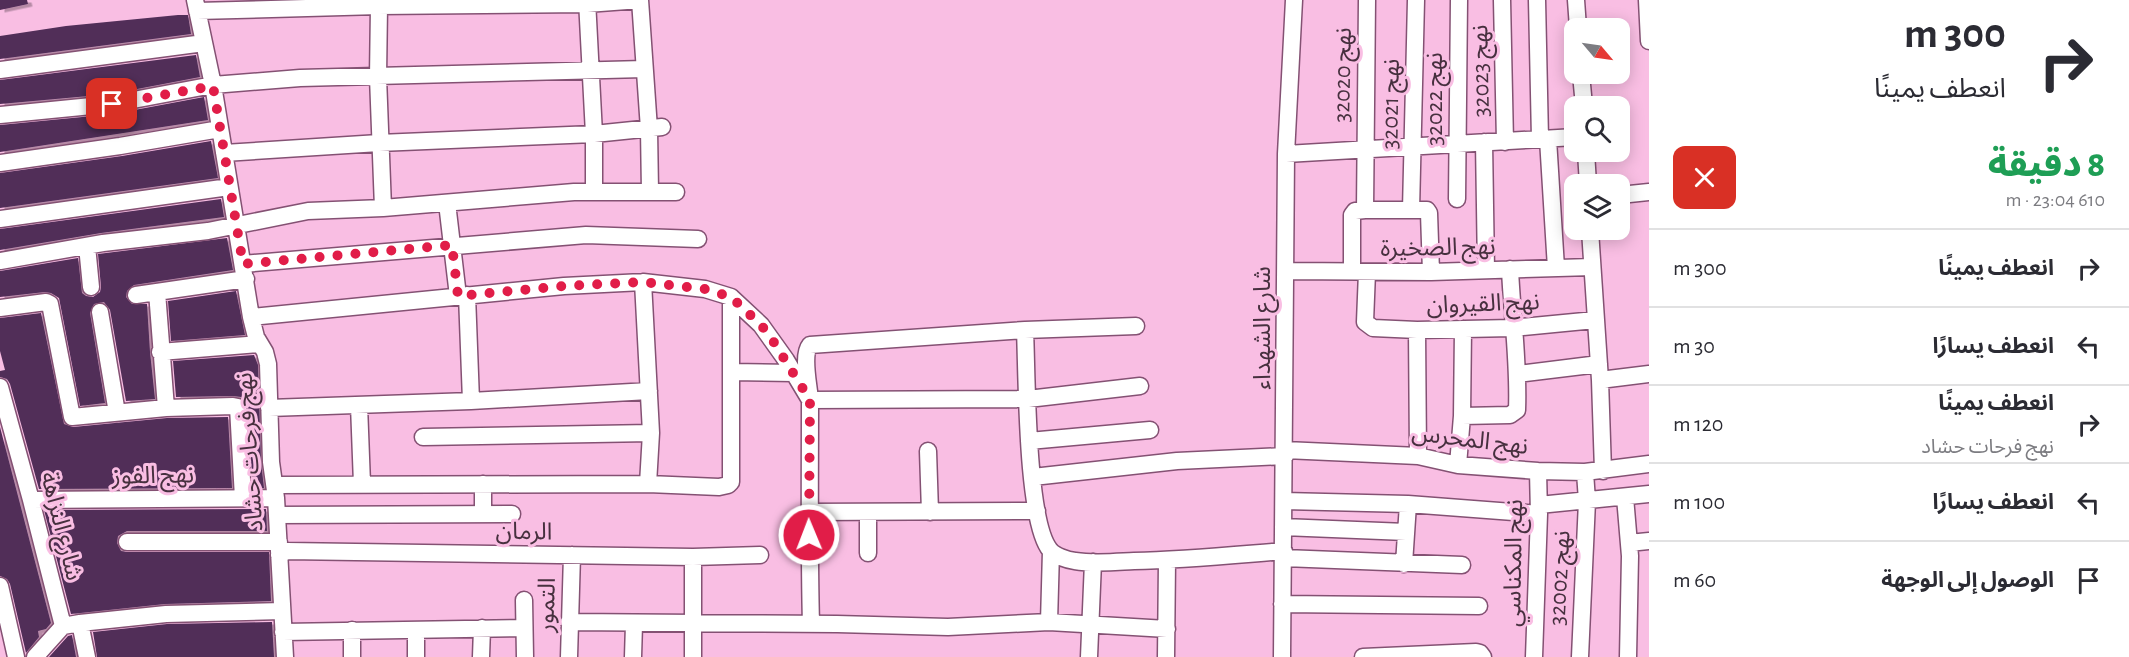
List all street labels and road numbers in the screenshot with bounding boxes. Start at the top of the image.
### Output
street label: نهج 32023 [1468,24,1498,117]
street label: نهج 32020 [1330,27,1360,123]
street label: نهج 32022 [1423,52,1451,146]
street label: نهج 32021 [1378,58,1408,150]
street label: نهج الصخيرة [1380,235,1496,265]
street label: شارع الشهداء [1251,266,1279,390]
street label: نهج القيروان [1426,290,1540,322]
street label: نهج فرحات حشاد [232,371,272,532]
street label: نهج المحرس [1410,421,1529,463]
street label: نهج الفوز [111,463,194,493]
street label: شارع النزاهة [32,469,86,584]
street label: نهج المكناسي [1501,499,1533,627]
street label: الرمان [495,520,552,545]
street label: نهج 32002 [1546,530,1578,626]
street label: التمور [534,577,561,634]

